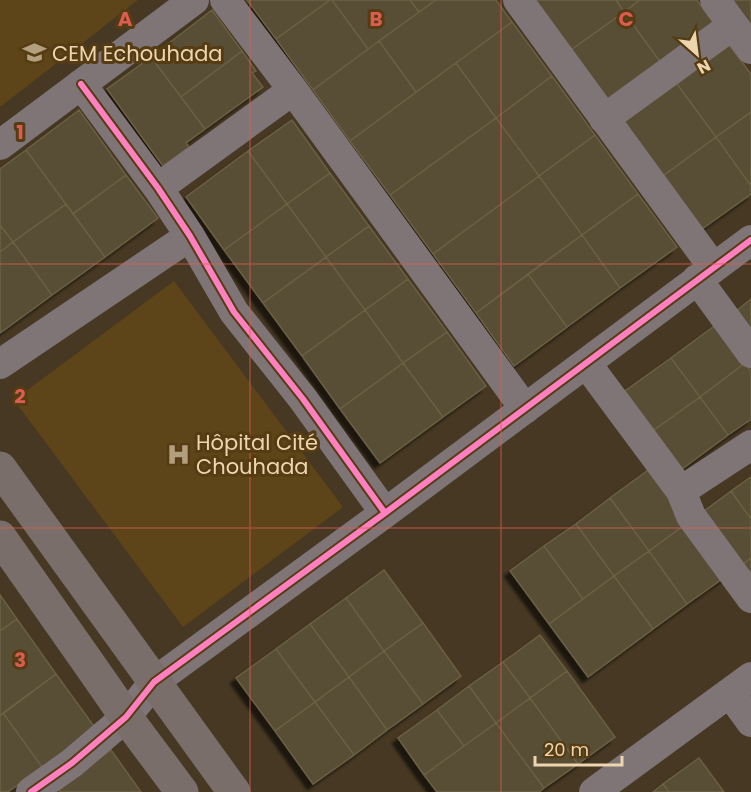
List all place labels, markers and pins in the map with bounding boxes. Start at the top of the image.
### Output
place label: CEM Echouhada [52,39,223,68]
school or university icon: CEM Echouhada [21,40,47,66]
place label: Hôpital Cité Chouhada [196,428,318,481]
hospital icon: Hôpital Cité Chouhada [165,441,191,467]

